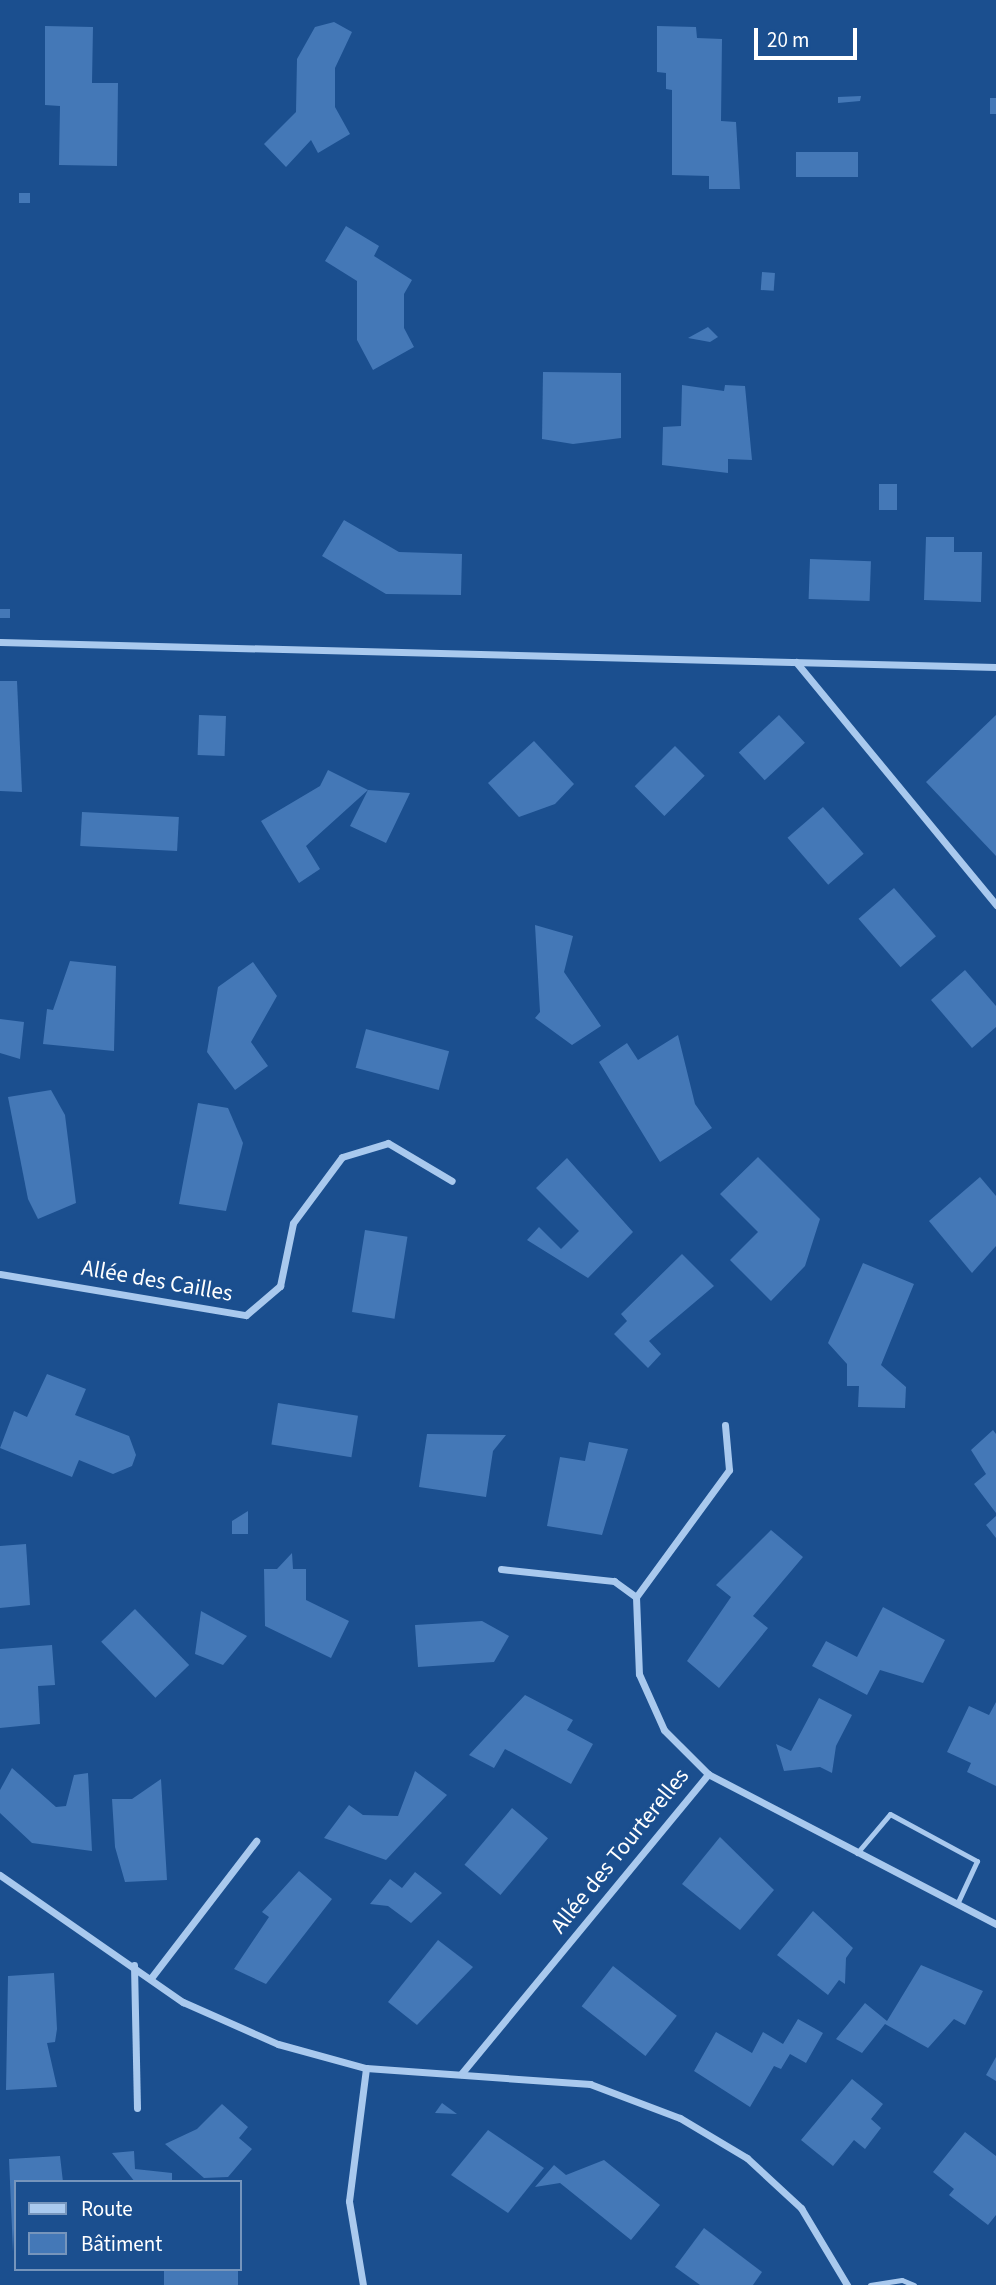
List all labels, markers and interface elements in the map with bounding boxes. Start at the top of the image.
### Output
scale bar [758,14,861,58]
text: 20 m [767,25,809,55]
street label: Allée des Cailles [79,1254,235,1308]
street label: Allée des Tourterelles [545,1763,695,1939]
legend [14,2180,242,2271]
text: Route [81,2194,133,2224]
text: Bâtiment [81,2229,162,2259]

